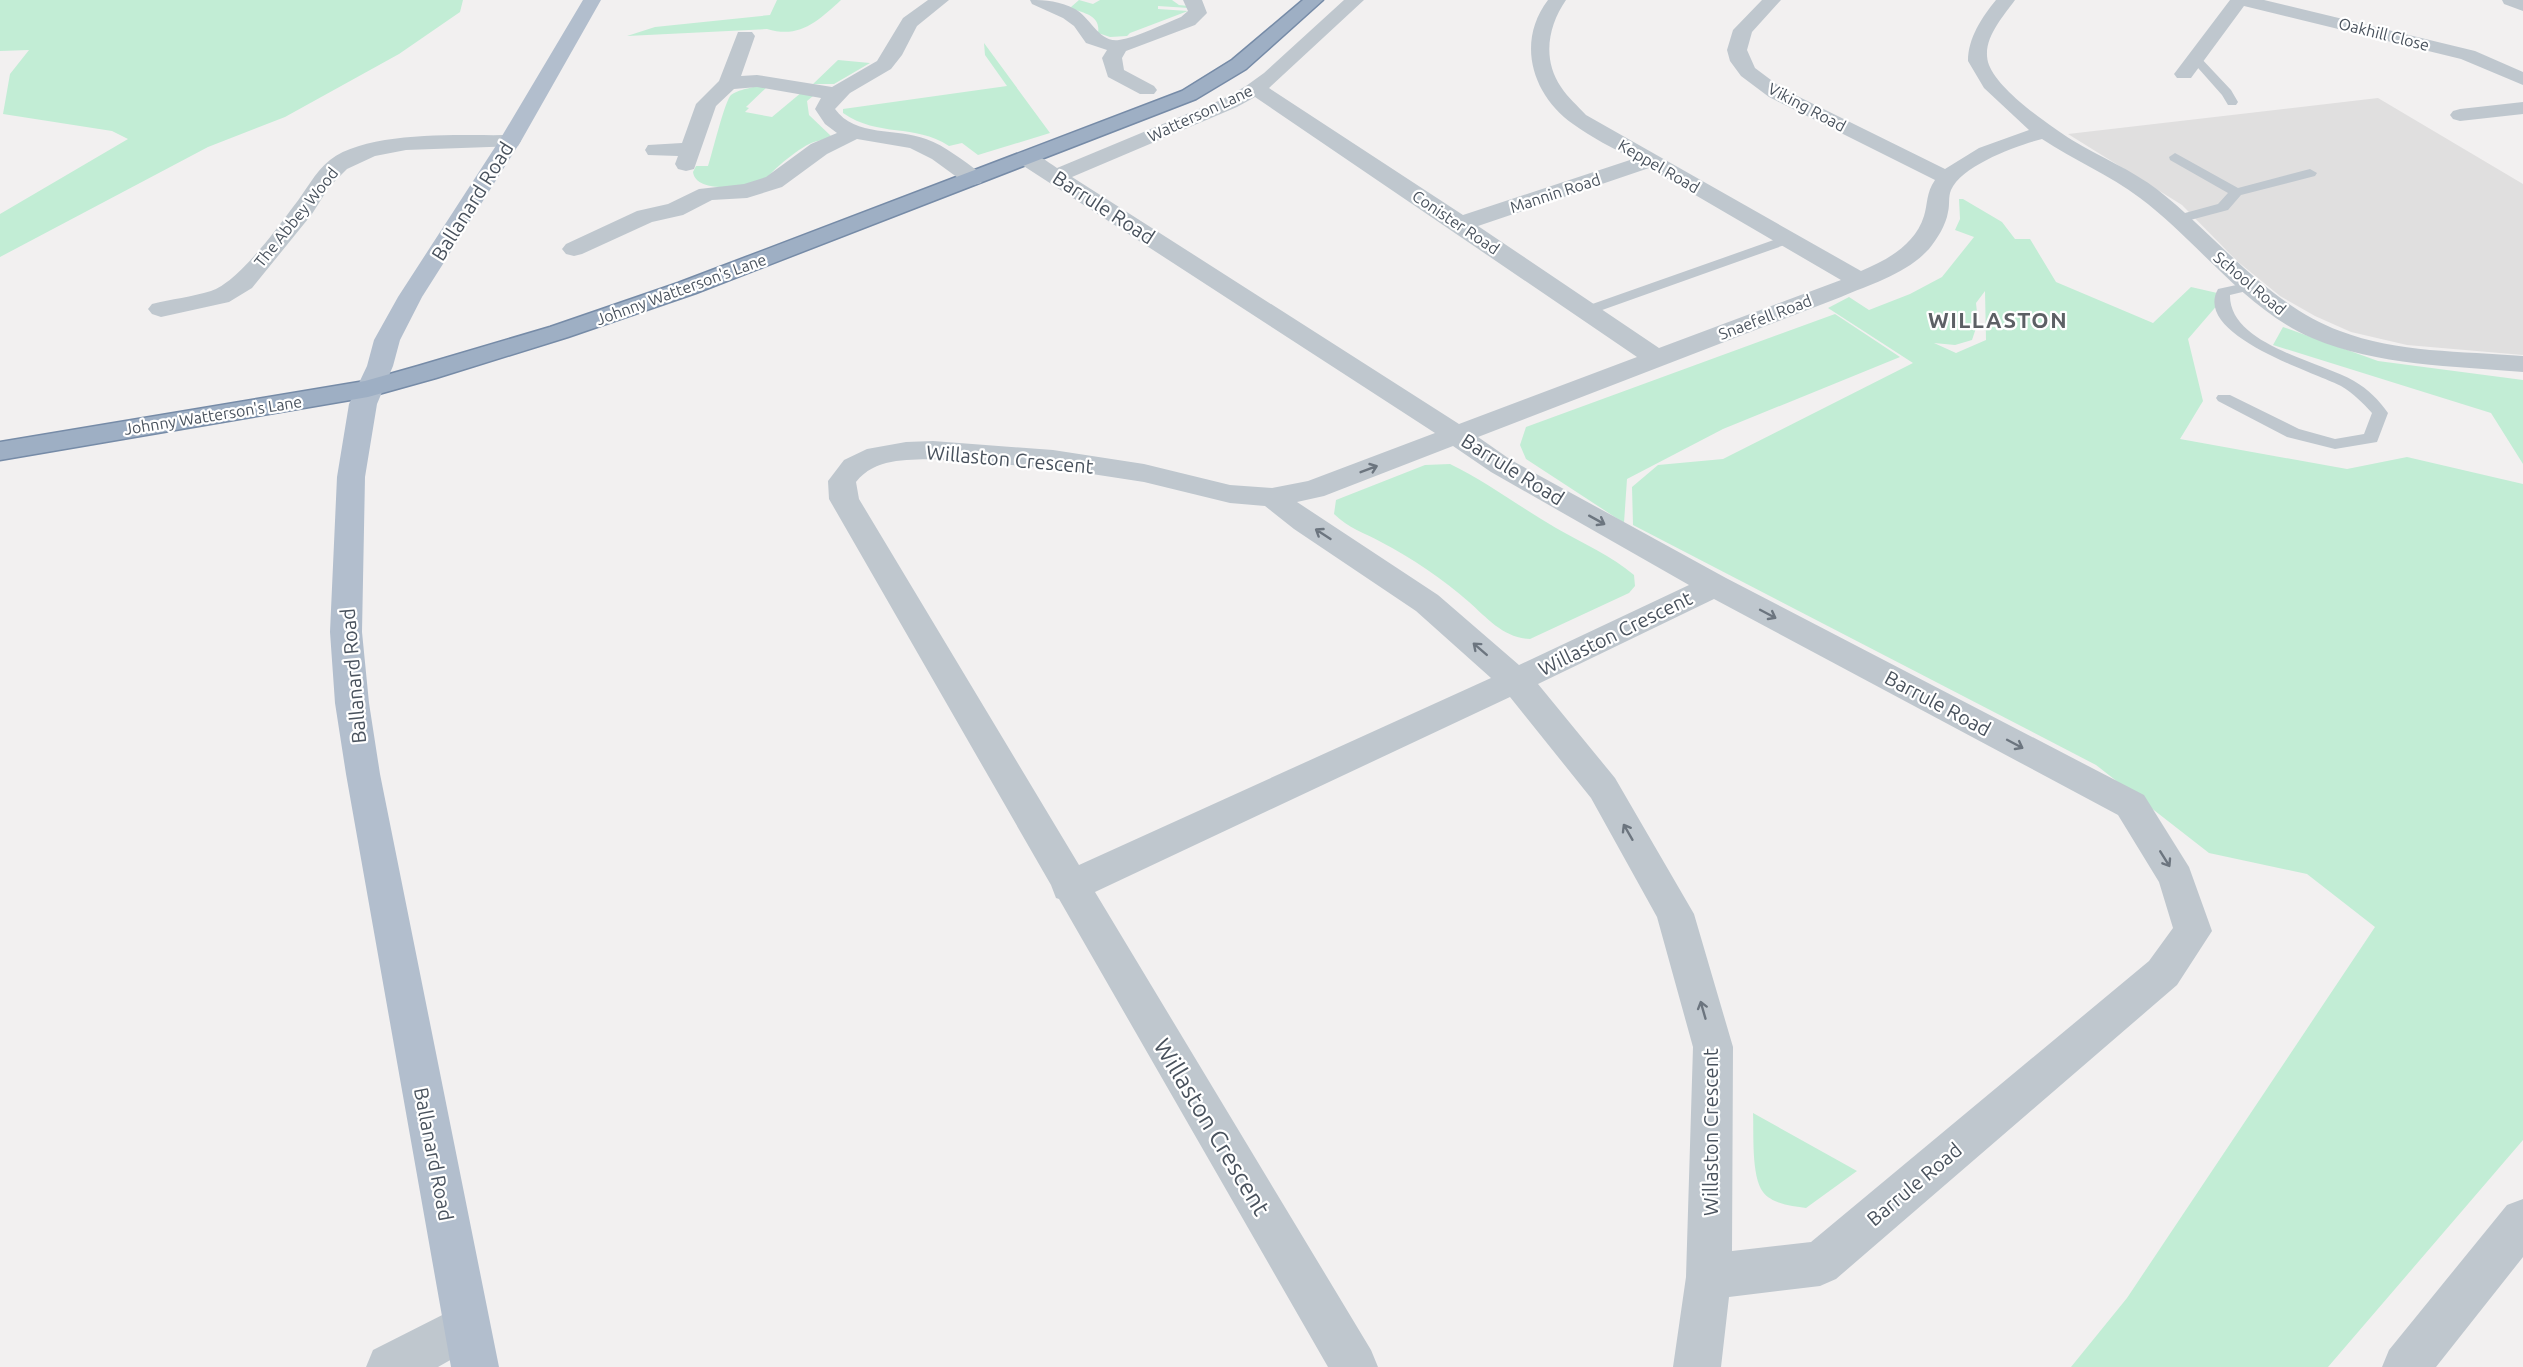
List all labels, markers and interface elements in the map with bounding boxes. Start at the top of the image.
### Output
street label: Oakhill Close [2337,14,2431,54]
street label: Viking Road [1765,79,1849,135]
street label: Watterson Lane [1145,81,1255,145]
street label: Keppel Road [1615,136,1703,196]
street label: Ballanard Road [426,137,518,265]
street label: The Abbey Wood [250,164,342,270]
street label: Barrule Road [1049,166,1159,248]
street label: Mannin Road [1508,170,1602,216]
street label: Conister Road [1409,186,1503,258]
street label: School Road [2210,248,2290,318]
street label: Johnny Watterson's Lane [593,250,769,328]
street label: Snaefell Road [1716,291,1814,343]
district label: WILLASTON [1928,307,2068,332]
street label: Johnny Watterson's Lane [123,392,303,438]
street label: Barrule Road [1457,428,1569,510]
street label: Willaston Crescent [925,440,1095,478]
one-way arrow [1359,462,1377,473]
one-way arrow [1588,514,1605,526]
one-way arrow [1315,527,1332,539]
street label: Willaston Crescent [1535,586,1696,680]
street label: Ballanard Road [336,608,370,744]
one-way arrow [1759,608,1776,620]
one-way arrow [1472,642,1487,656]
street label: Barrule Road [1881,665,1995,741]
one-way arrow [2005,739,2023,750]
one-way arrow [1622,824,1634,841]
one-way arrow [2159,850,2171,867]
one-way arrow [1697,1001,1708,1020]
street label: Willaston Crescent [1149,1034,1276,1221]
street label: Willaston Crescent [1699,1048,1722,1216]
street label: Ballanard Road [410,1085,458,1223]
street label: Barrule Road [1862,1138,1966,1230]

